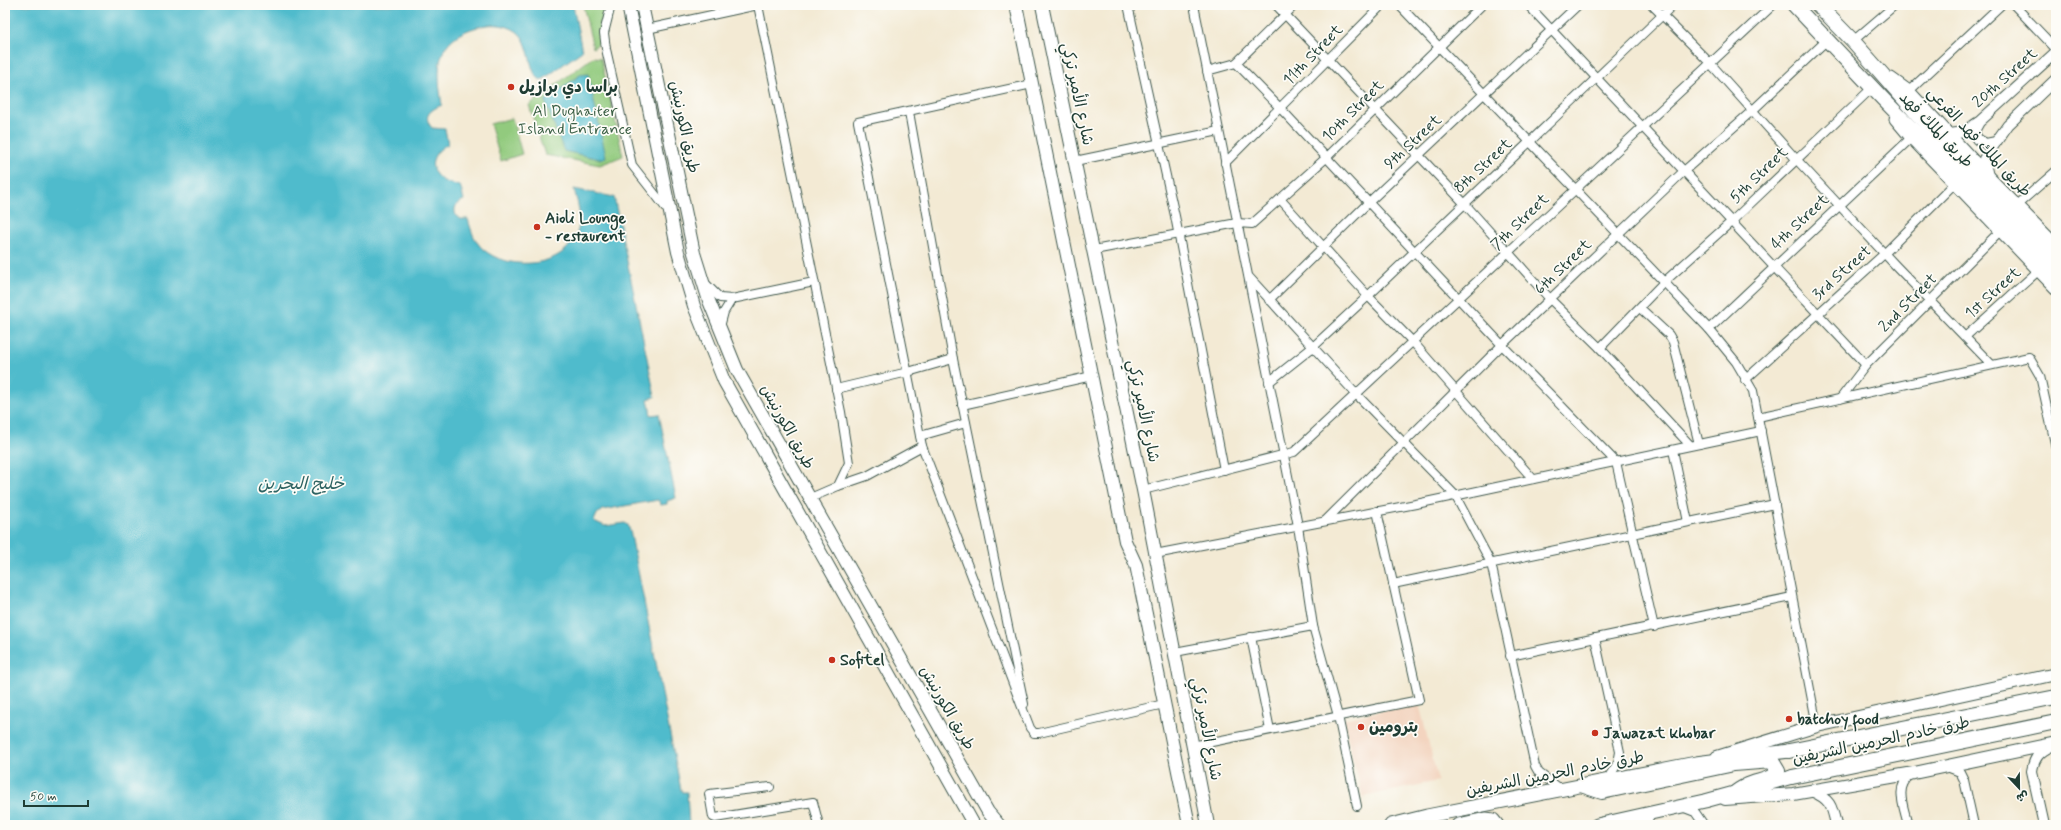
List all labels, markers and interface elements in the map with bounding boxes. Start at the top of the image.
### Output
street label: 11th Street [1278,19,1348,90]
street label: شارع الأمير تركي [1053,40,1099,148]
street label: 20th Street [1968,43,2042,113]
street label: 10th Street [1317,75,1389,147]
place label: براسا دي برازيل [519,77,618,99]
street label: طريق الكورنيش [664,79,704,175]
marker: براسا دي برازيل [506,82,516,92]
street label: طريق الملك فهد الفرعي [1920,82,2036,204]
street label: طريق الملك فهد [1894,87,1978,173]
park label: Al Dughaiter Island Entrance [518,101,632,140]
street label: 9th Street [1380,110,1447,174]
street label: 8th Street [1449,133,1517,198]
street label: 5th Street [1725,142,1793,208]
street label: 7th Street [1486,189,1554,255]
street label: 4th Street [1766,189,1834,255]
place label: Aioli Lounge - restaurent [545,208,626,247]
marker: Aioli Lounge - restaurent [532,222,542,232]
street label: 6th Street [1530,234,1597,299]
street label: 3rd Street [1808,241,1876,305]
street label: 1st Street [1961,262,2026,324]
street label: 2nd Street [1874,269,1942,337]
street label: شارع الأمير تركي [1119,357,1165,465]
street label: طريق الكورنيش [755,381,819,473]
water label: خليج البحرين [258,473,345,495]
place label: Sofitel [840,650,885,671]
marker: Sofitel [827,655,837,665]
street label: طريق الكورنيش [914,662,980,754]
street label: شارع الأمير تركي [1183,675,1227,783]
place label: batchoy food [1797,709,1879,732]
street label: طرق خادم الحرمين الشريفين [1790,712,1972,771]
marker: batchoy food [1784,714,1794,724]
place label: بترومين [1369,717,1418,738]
marker: بترومين [1356,722,1366,732]
place label: Jawazat khobar [1603,723,1716,744]
marker: Jawazat khobar [1590,728,1600,738]
street label: طرق خادم الحرمين الشريفين [1464,746,1646,803]
north arrow [1999,768,2039,808]
scale bar [24,782,88,808]
text: ش [2014,788,2031,805]
text: 50 m [30,789,57,805]

